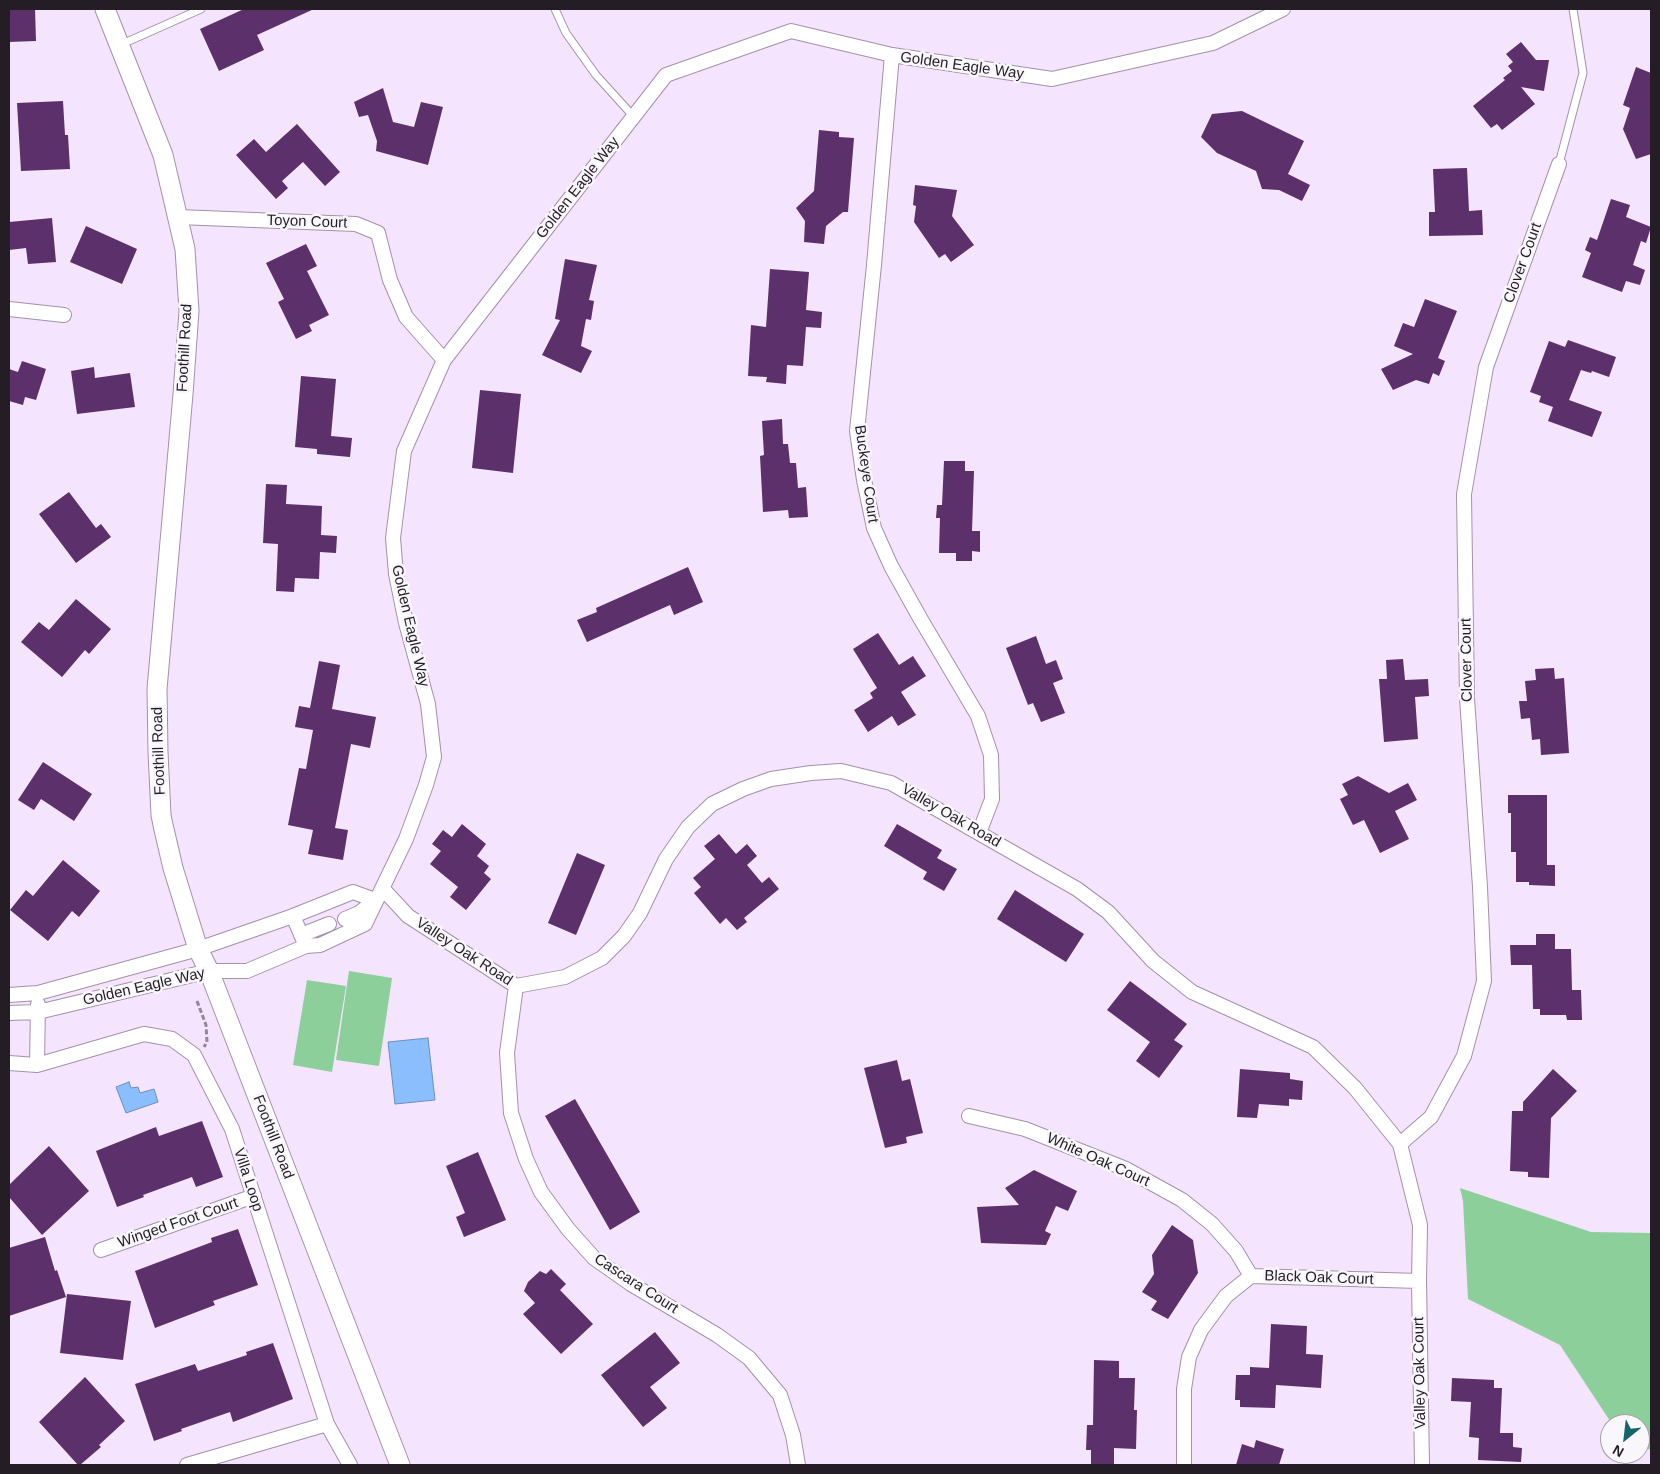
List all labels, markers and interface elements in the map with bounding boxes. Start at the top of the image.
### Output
street label: Golden Eagle Way [899,48,1025,84]
street label: Golden Eagle Way [533,133,623,243]
street label: Toyon Court [266,212,348,232]
street label: Clover Court [1500,220,1546,306]
street label: Foothill Road [174,303,196,393]
street label: Buckeye Court [850,424,882,524]
street label: Golden Eagle Way [387,563,433,689]
street label: Clover Court [1457,618,1477,702]
street label: Foothill Road [148,707,170,795]
street label: Valley Oak Road [898,780,1004,852]
street label: Valley Oak Road [412,914,516,990]
street label: Golden Eagle Way [81,964,207,1010]
street label: Foothill Road [249,1093,297,1181]
street label: White Oak Court [1044,1129,1152,1191]
street label: Villa Loop [229,1146,267,1214]
street label: Winged Foot Court [116,1194,240,1252]
street label: Cascara Court [591,1250,681,1318]
street label: Black Oak Court [1264,1267,1374,1289]
street label: Valley Oak Court [1410,1317,1430,1429]
north arrow [1600,1414,1650,1464]
text: N [1610,1442,1627,1461]

